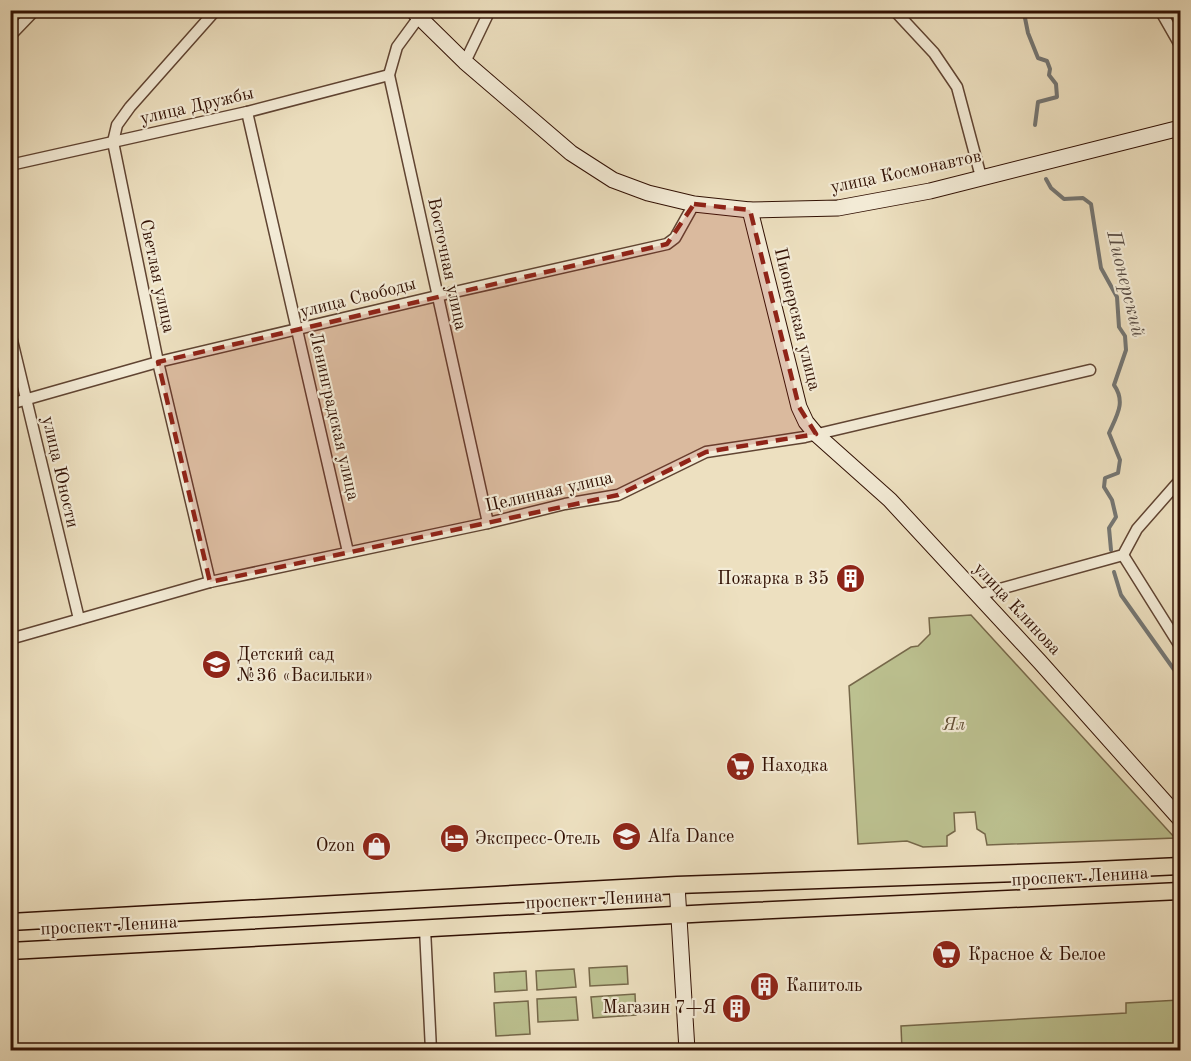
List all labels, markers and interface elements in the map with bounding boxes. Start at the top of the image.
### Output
street label: улица Дружбы [138,84,256,128]
street label: улица Космонавтов [829,147,983,197]
street label: Восточная улица [424,196,470,332]
street label: Светлая улица [136,218,178,335]
water label: Пионерский [1102,228,1148,339]
street label: Пионерская улица [771,246,823,392]
street label: улица Свободы [298,275,418,321]
street label: Ленинградская улица [306,330,362,502]
street label: улица Юности [38,414,82,530]
street label: Целинная улица [483,469,615,515]
street label: улица Клинова [970,559,1064,659]
building icon: Пожарка в 35 [834,563,866,595]
place label: Пожарка в 35 [717,570,829,588]
place label: Детский сад №36 «Васильки» [237,646,374,685]
school or university icon: Детский сад №36 «Васильки» [200,649,232,681]
park label: Ял [943,716,965,734]
supermarket icon: Находка [724,750,756,782]
place label: Находка [761,757,828,775]
school or university icon: Alfa Dance [610,821,642,853]
hotel icon: Экспресс-Отель [438,823,470,855]
place label: Alfa Dance [647,828,734,846]
shop icon: Ozon [360,830,392,862]
place label: Экспресс-Отель [475,830,600,848]
place label: Ozon [316,837,355,855]
street label: проспект Ленина [1011,864,1149,890]
street label: проспект Ленина [525,887,663,913]
street label: проспект Ленина [40,913,178,939]
supermarket icon: Красное & Белое [931,939,963,971]
place label: Красное & Белое [968,946,1106,964]
building icon: Капитоль [749,970,781,1002]
place label: Капитоль [786,977,862,995]
building icon: Магазин 7+Я [721,992,753,1024]
place label: Магазин 7+Я [603,999,716,1017]

